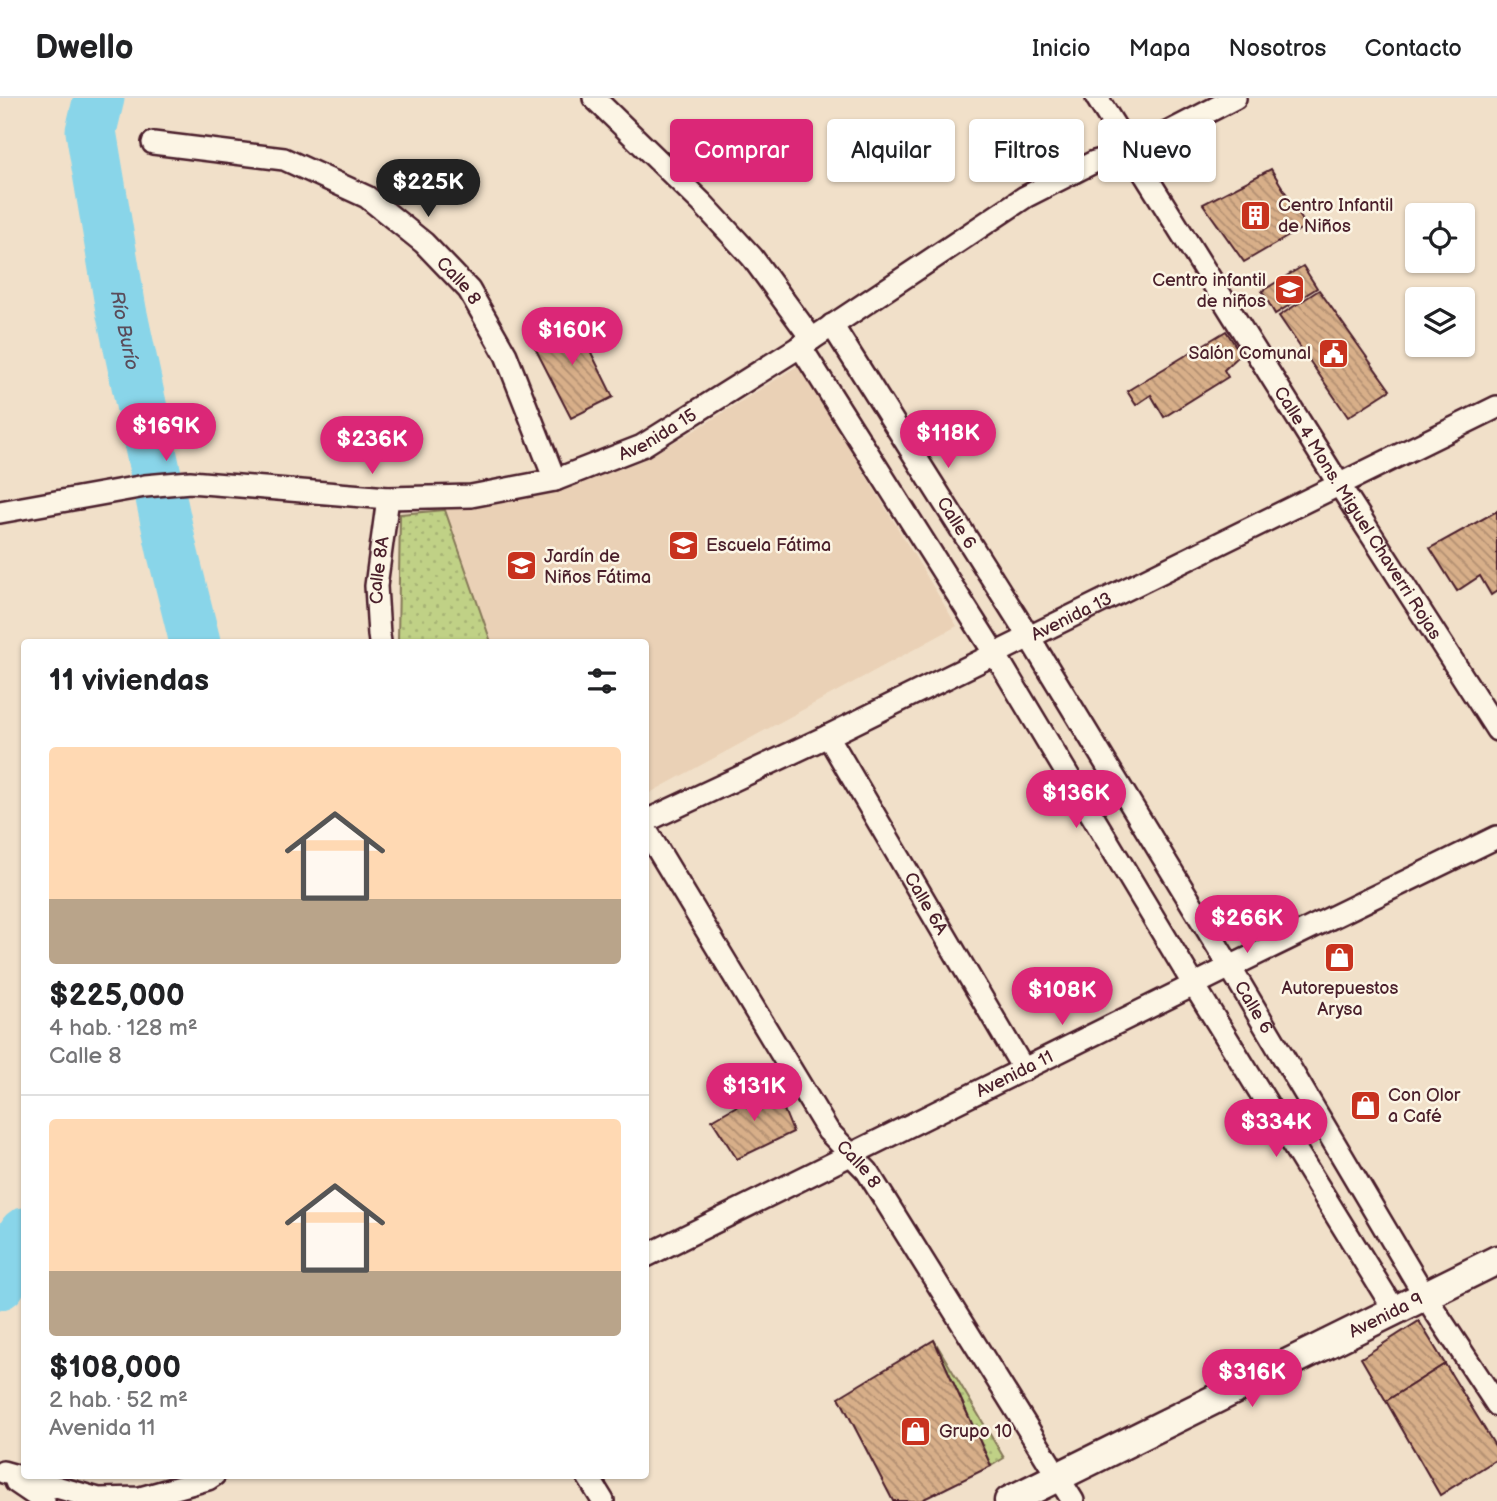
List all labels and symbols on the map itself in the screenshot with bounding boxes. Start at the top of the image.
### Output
pin: $225K [379,159,477,219]
place label: Centro Infantil de Niños [1278,195,1393,237]
building icon: Centro Infantil de Niños [1238,198,1272,232]
street label: Calle 8 [432,253,485,308]
place label: Centro infantil de niños [1152,270,1266,312]
school or university icon: Centro infantil de niños [1272,273,1306,307]
water label: Río Burío [105,289,143,372]
pin: $160K [523,308,621,367]
public building icon: Salón Comunal [1317,336,1351,370]
place label: Salón Comunal [1189,343,1311,364]
street label: Calle 4 Mons. Miguel Chaverri Rojas [1269,383,1446,643]
pin: $169K [117,404,215,463]
street label: Avenida 15 [616,404,701,465]
pin: $118K [899,410,997,470]
pin: $236K [323,416,421,476]
street label: Calle 6 [932,493,981,553]
school or university icon: Escuela Fátima [666,528,700,562]
street label: Calle 8A [366,535,394,605]
place label: Escuela Fátima [706,535,831,556]
place label: Jardín de Niños Fátima [544,546,651,588]
school or university icon: Jardín de Niños Fátima [504,549,538,583]
street label: Avenida 13 [1028,588,1115,646]
pin: $136K [1027,770,1125,830]
street label: Calle 6A [899,869,952,938]
pin: $266K [1198,896,1296,955]
shop icon: Autorepuestos Arysa [1323,941,1357,975]
pin: $108K [1013,968,1111,1027]
street label: Calle 6 [1230,977,1277,1037]
place label: Autorepuestos Arysa [1282,978,1399,1020]
street label: Avenida 11 [973,1046,1057,1102]
pin: $131K [705,1063,803,1123]
place label: Con Olor a Café [1388,1085,1461,1127]
shop icon: Con Olor a Café [1348,1088,1382,1122]
pin: $334K [1227,1100,1325,1159]
street label: Calle 8 [832,1136,885,1192]
street label: Avenida 9 [1345,1288,1426,1343]
pin: $316K [1203,1350,1301,1409]
shop icon: Grupo 10 [899,1414,933,1448]
place label: Grupo 10 [939,1421,1012,1442]

